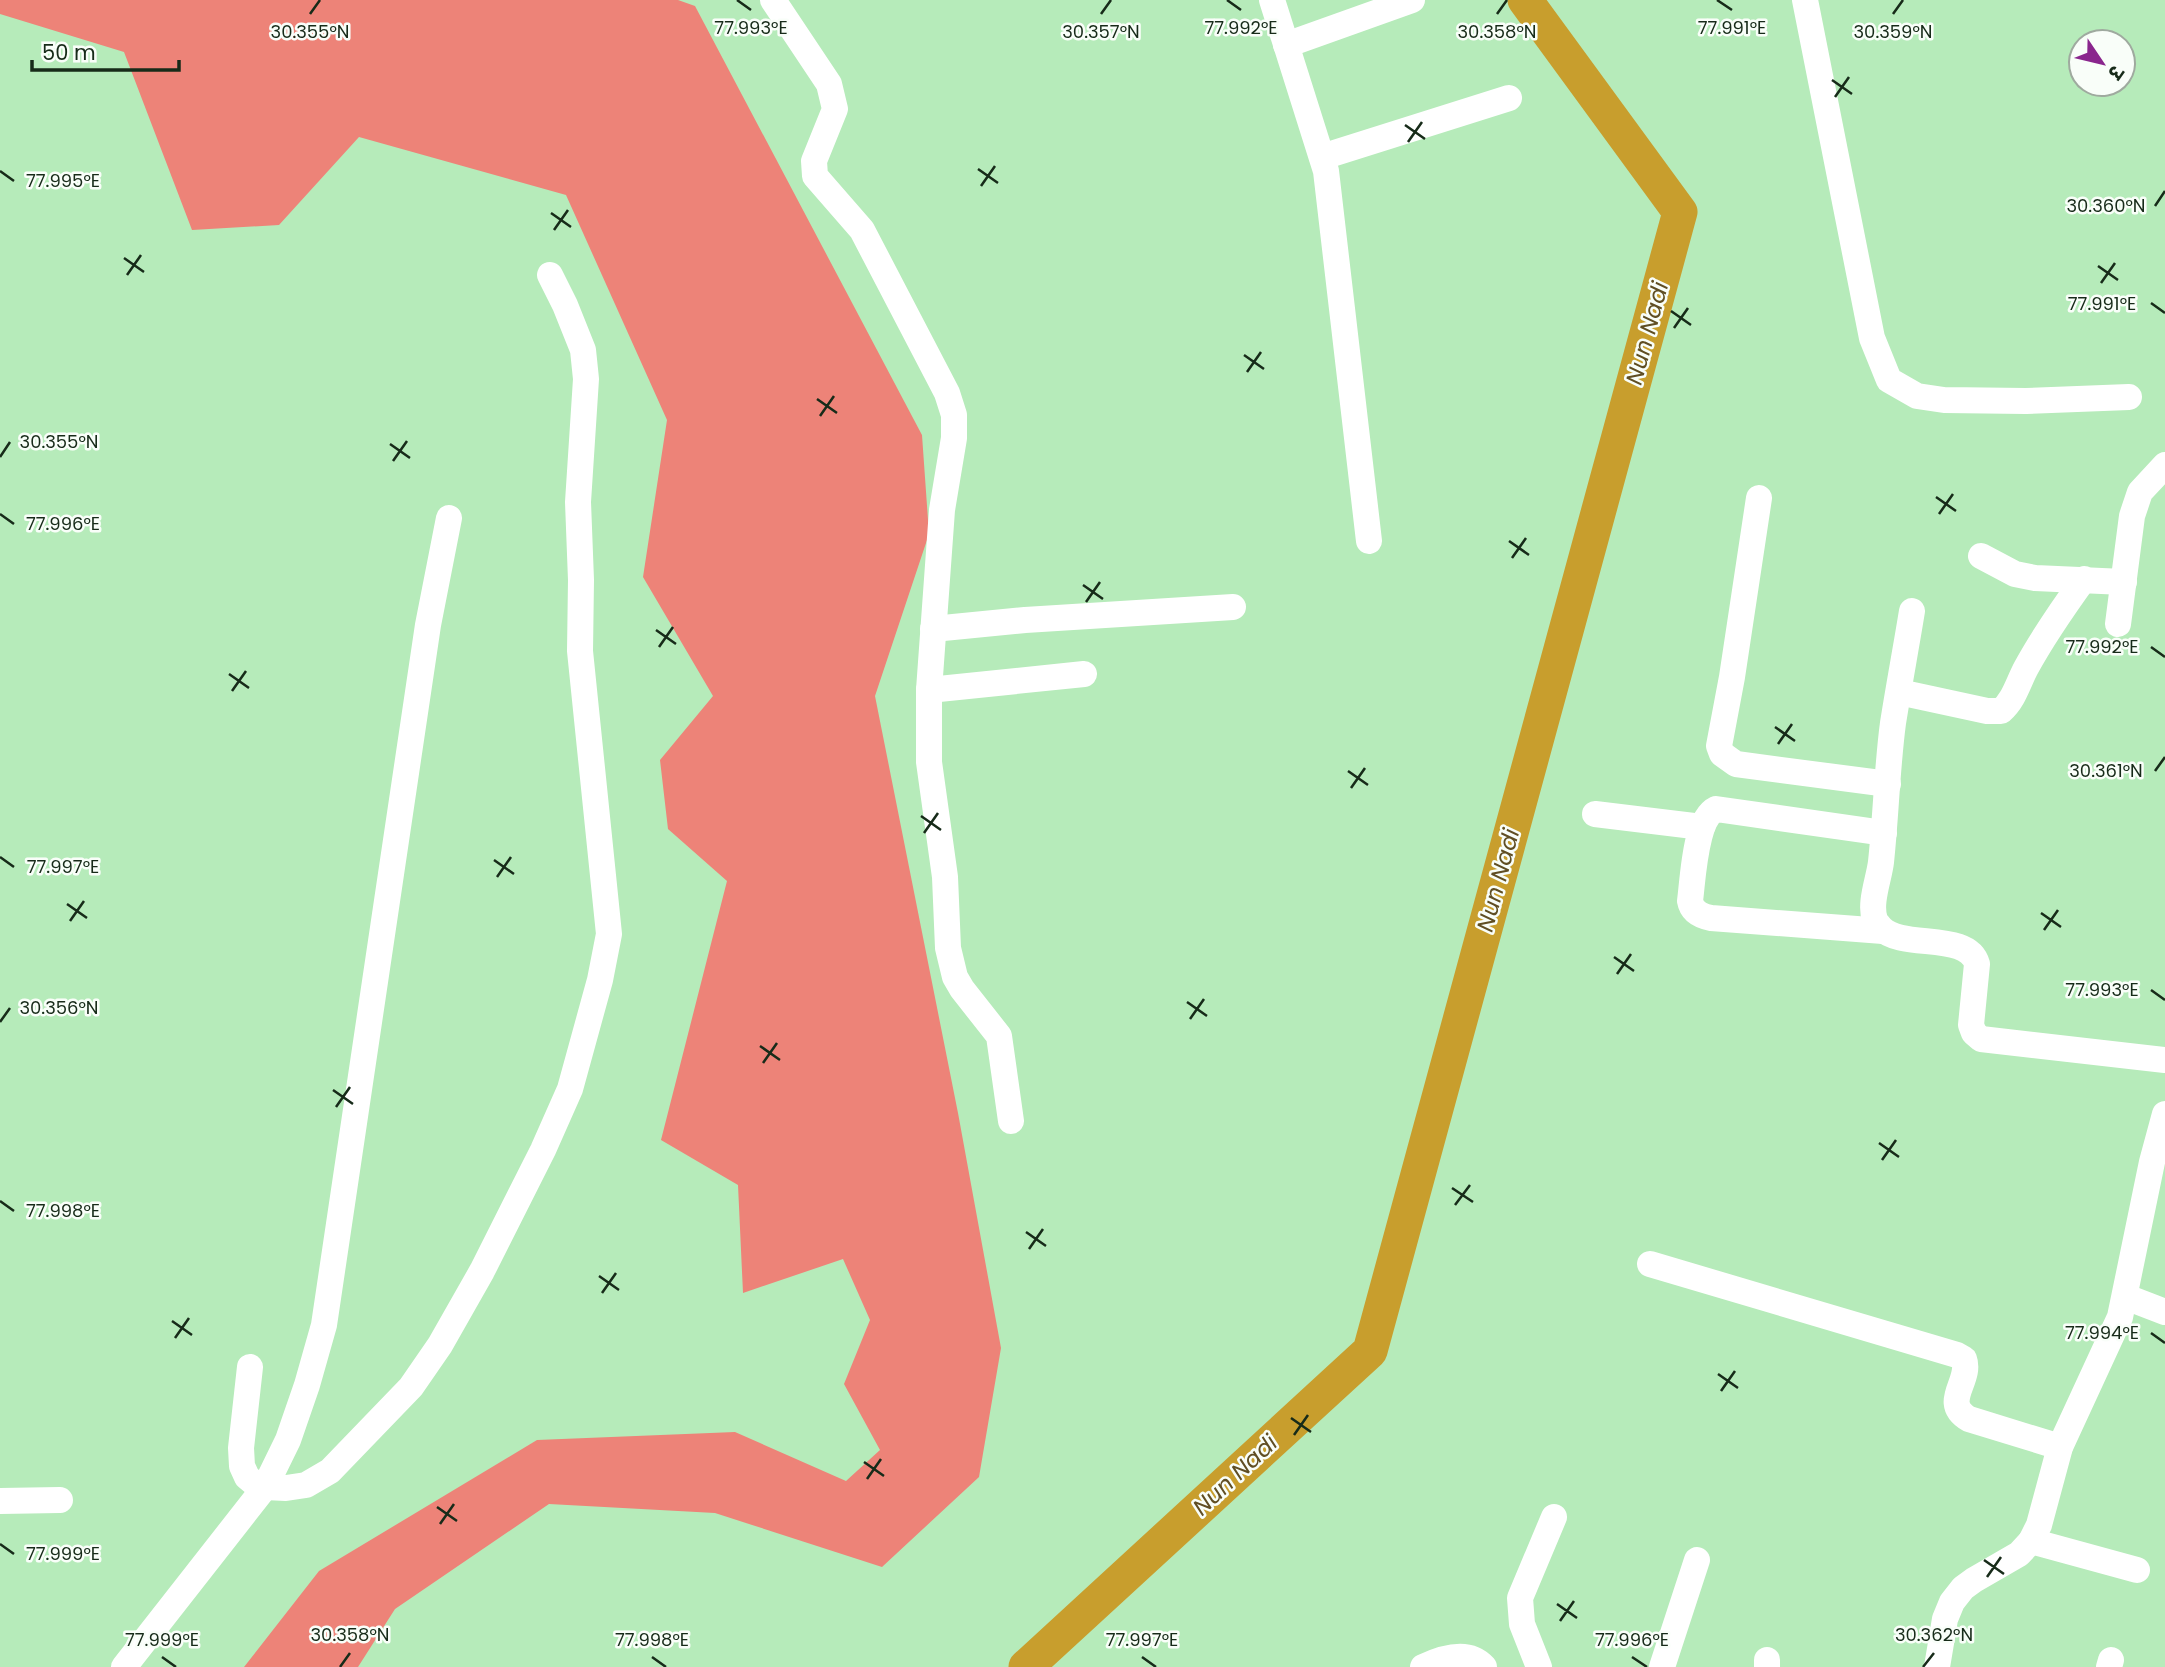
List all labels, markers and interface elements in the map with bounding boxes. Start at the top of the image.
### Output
text: 77.993°E [714,15,788,40]
text: 77.992°E [1204,15,1278,40]
text: 77.991°E [1698,15,1766,40]
text: 30.355°N [271,19,349,44]
text: 30.357°N [1062,19,1140,44]
text: 30.358°N [1458,19,1536,44]
text: 30.359°N [1854,19,1932,44]
scale bar [32,28,178,72]
north arrow [2067,28,2137,98]
text: 50 m [42,38,96,67]
text: उ [2101,59,2130,86]
text: 77.995°E [26,168,100,193]
text: 30.360°N [2066,193,2146,218]
water label: Nun Nadi [1618,278,1676,388]
text: 77.991°E [2068,291,2136,316]
text: 30.355°N [20,429,98,454]
text: 77.996°E [26,511,100,536]
text: 77.992°E [2065,634,2139,659]
text: 30.361°N [2069,758,2143,783]
water label: Nun Nadi [1469,825,1527,935]
text: 77.997°E [27,854,99,879]
text: 77.993°E [2065,977,2139,1002]
text: 30.356°N [19,995,99,1020]
text: 77.998°E [26,1198,100,1223]
text: 77.994°E [2065,1320,2139,1345]
water label: Nun Nadi [1186,1427,1285,1523]
text: 77.999°E [26,1541,100,1566]
text: 30.358°N [311,1622,389,1647]
text: 30.362°N [1895,1622,1973,1647]
text: 77.999°E [125,1627,199,1652]
text: 77.998°E [615,1627,689,1652]
text: 77.997°E [1106,1627,1178,1652]
text: 77.996°E [1595,1627,1669,1652]

